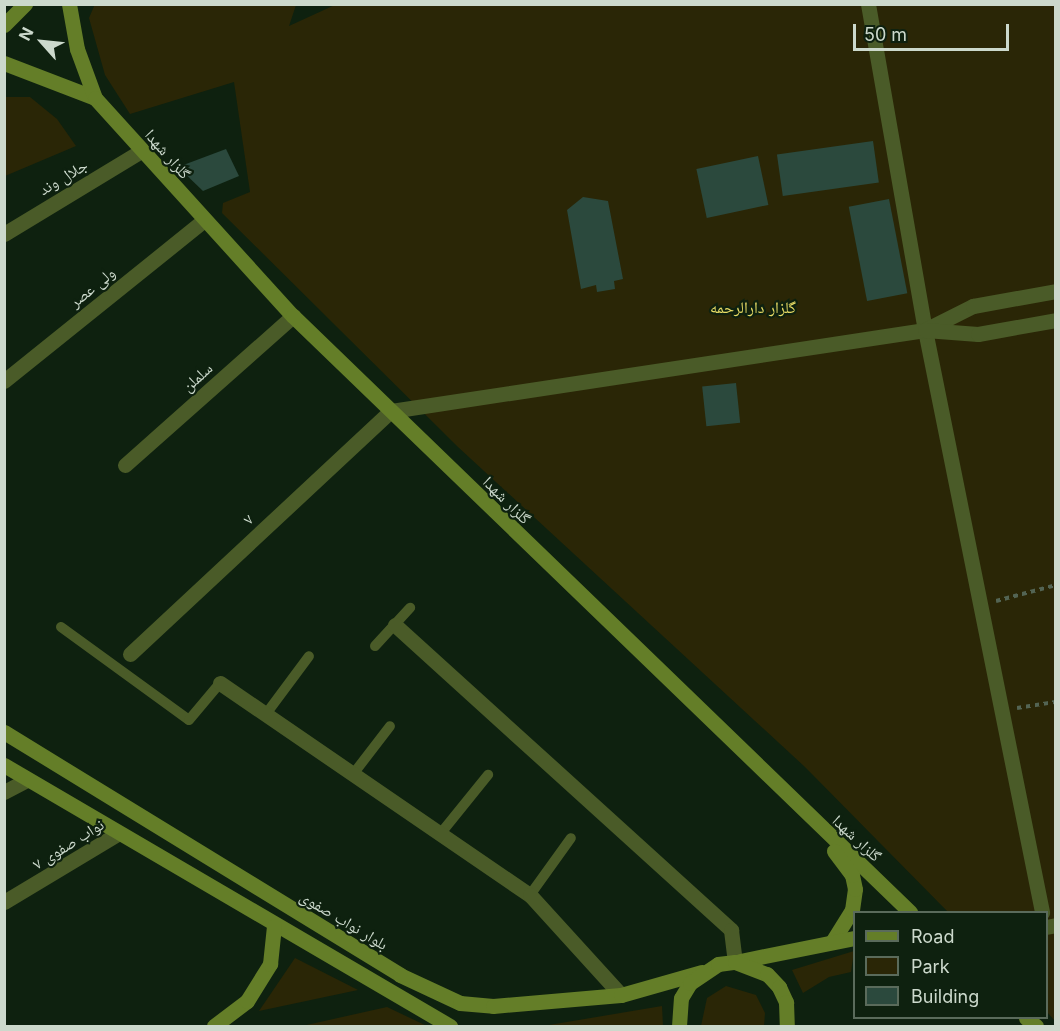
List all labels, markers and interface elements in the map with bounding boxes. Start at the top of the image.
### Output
north arrow [12,12,72,72]
scale bar [856,12,1012,50]
text: N [14,24,38,44]
text: 50 m [864,24,907,45]
street label: گلزار شهدا [141,125,195,183]
street label: جلال وند [35,155,91,199]
street label: ولی عصر [65,263,119,311]
park label: گلزار دارالرحمه [710,297,796,317]
street label: سلملن [178,358,216,396]
street label: گلزار شهدا [479,472,535,528]
street label: ۷ [239,510,257,528]
street label: گلزار شهدا [829,811,885,865]
street label: نواب صفوی ۷ [29,815,107,873]
street label: بلوار نواب صفوی [297,886,391,954]
legend [853,911,1048,1019]
text: Road [911,926,954,947]
text: Park [911,956,950,977]
text: Building [911,986,979,1007]

